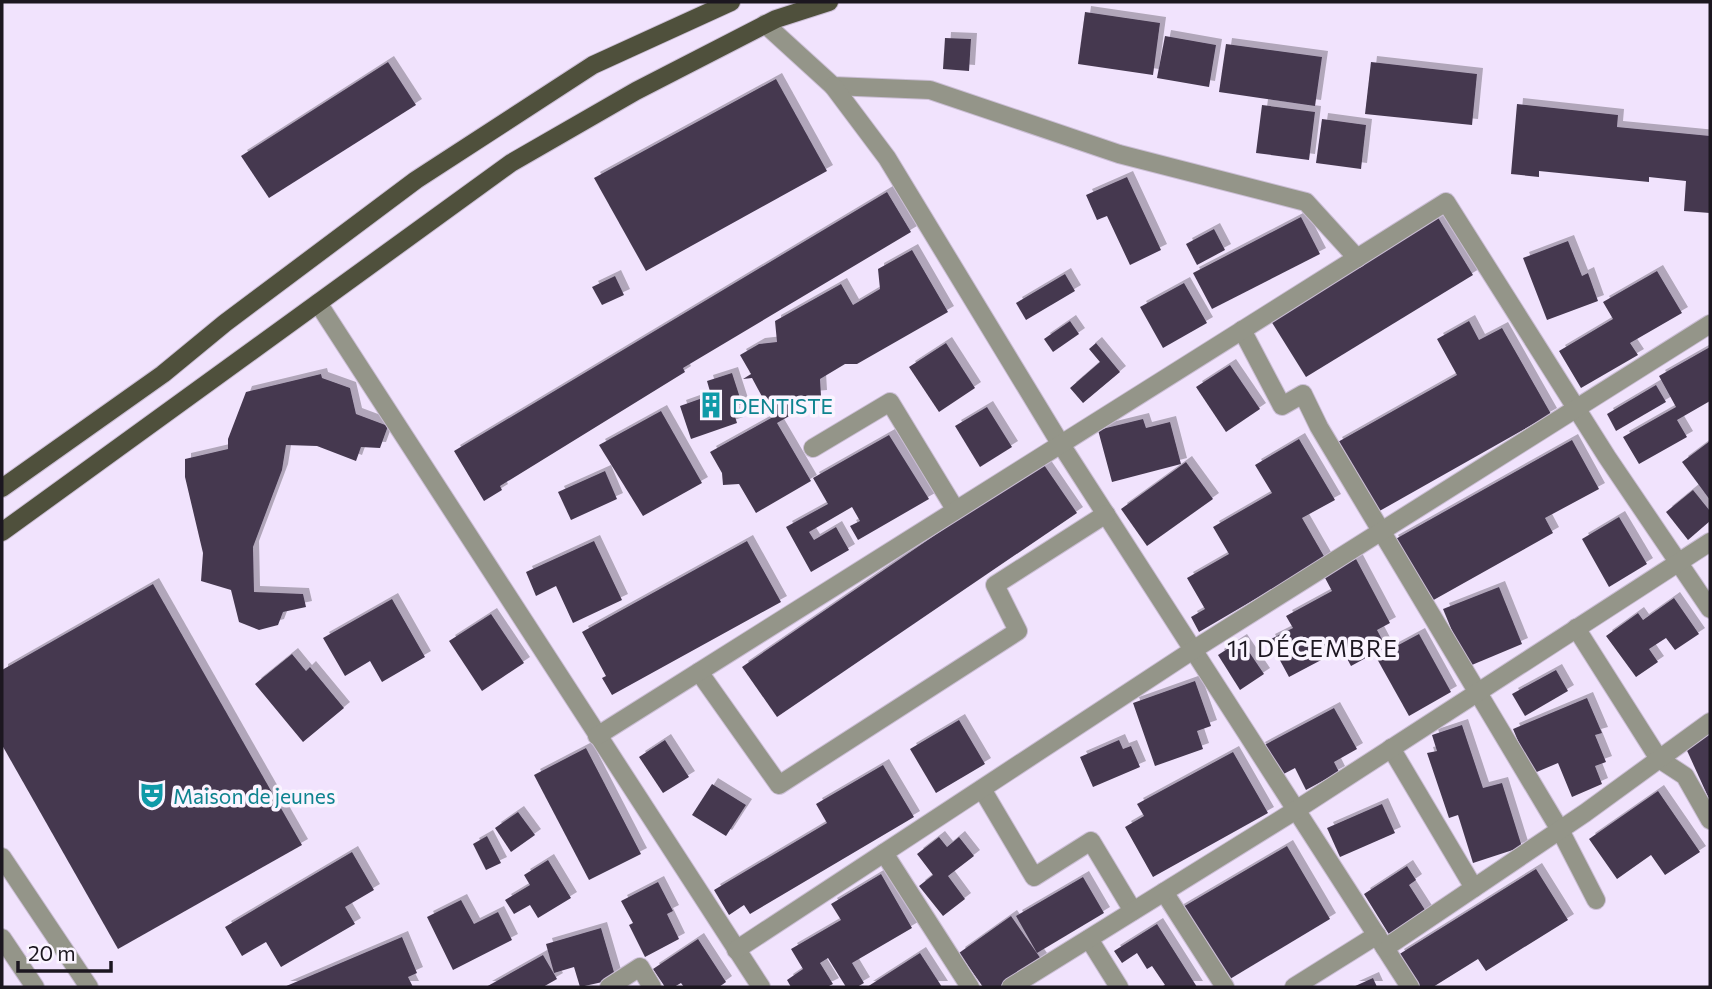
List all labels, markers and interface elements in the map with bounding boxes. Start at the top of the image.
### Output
building icon: DENTISTE [696,390,726,420]
place label: DENTISTE [732,393,833,418]
district label: 11 DÉCEMBRE [1227,634,1399,662]
theatre icon: Maison de jeunes [137,780,167,810]
place label: Maison de jeunes [173,783,336,808]
scale bar [18,930,110,974]
text: 20 m [28,940,76,965]

